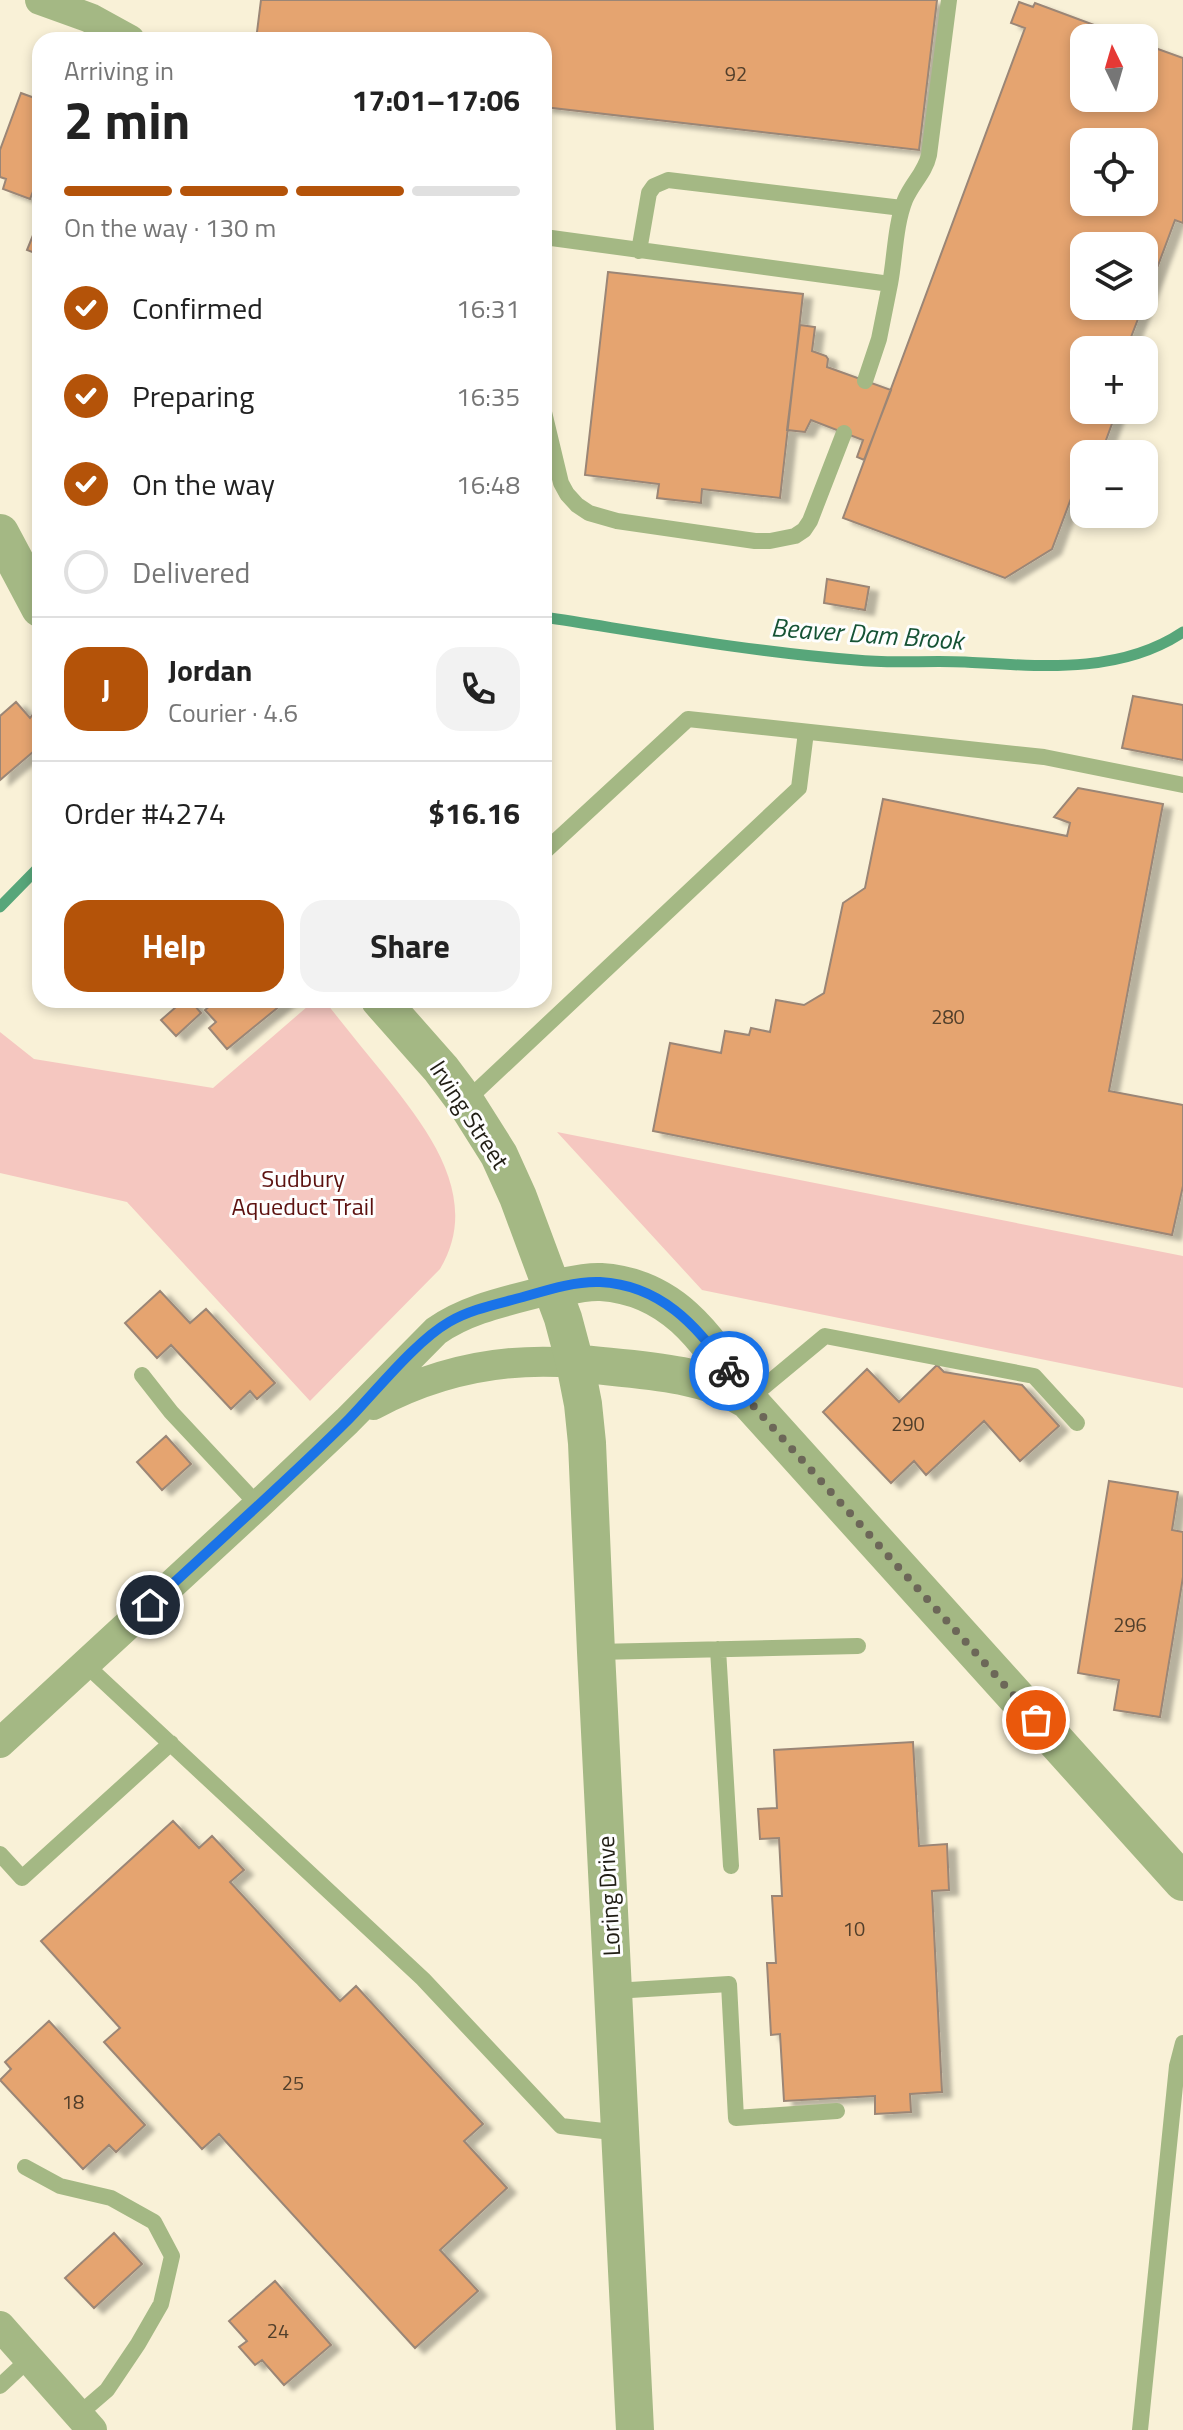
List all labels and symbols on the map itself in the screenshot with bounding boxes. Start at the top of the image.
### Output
north arrow [1070,24,1158,112]
house number: 92 [725,58,747,89]
water label: Beaver Dam Brook [770,607,968,660]
house number: 280 [931,1001,965,1032]
street label: Irving Street [421,1053,519,1176]
park label: Sudbury Aqueduct Trail [232,1160,374,1224]
courier [689,1331,769,1411]
house number: 290 [891,1408,925,1439]
pin [116,1571,184,1639]
house number: 296 [1113,1609,1147,1640]
pin [1002,1686,1070,1754]
street label: Loring Drive [587,1835,629,1957]
house number: 10 [843,1913,865,1944]
house number: 25 [282,2067,304,2098]
house number: 18 [62,2086,84,2117]
house number: 24 [267,2315,289,2346]

